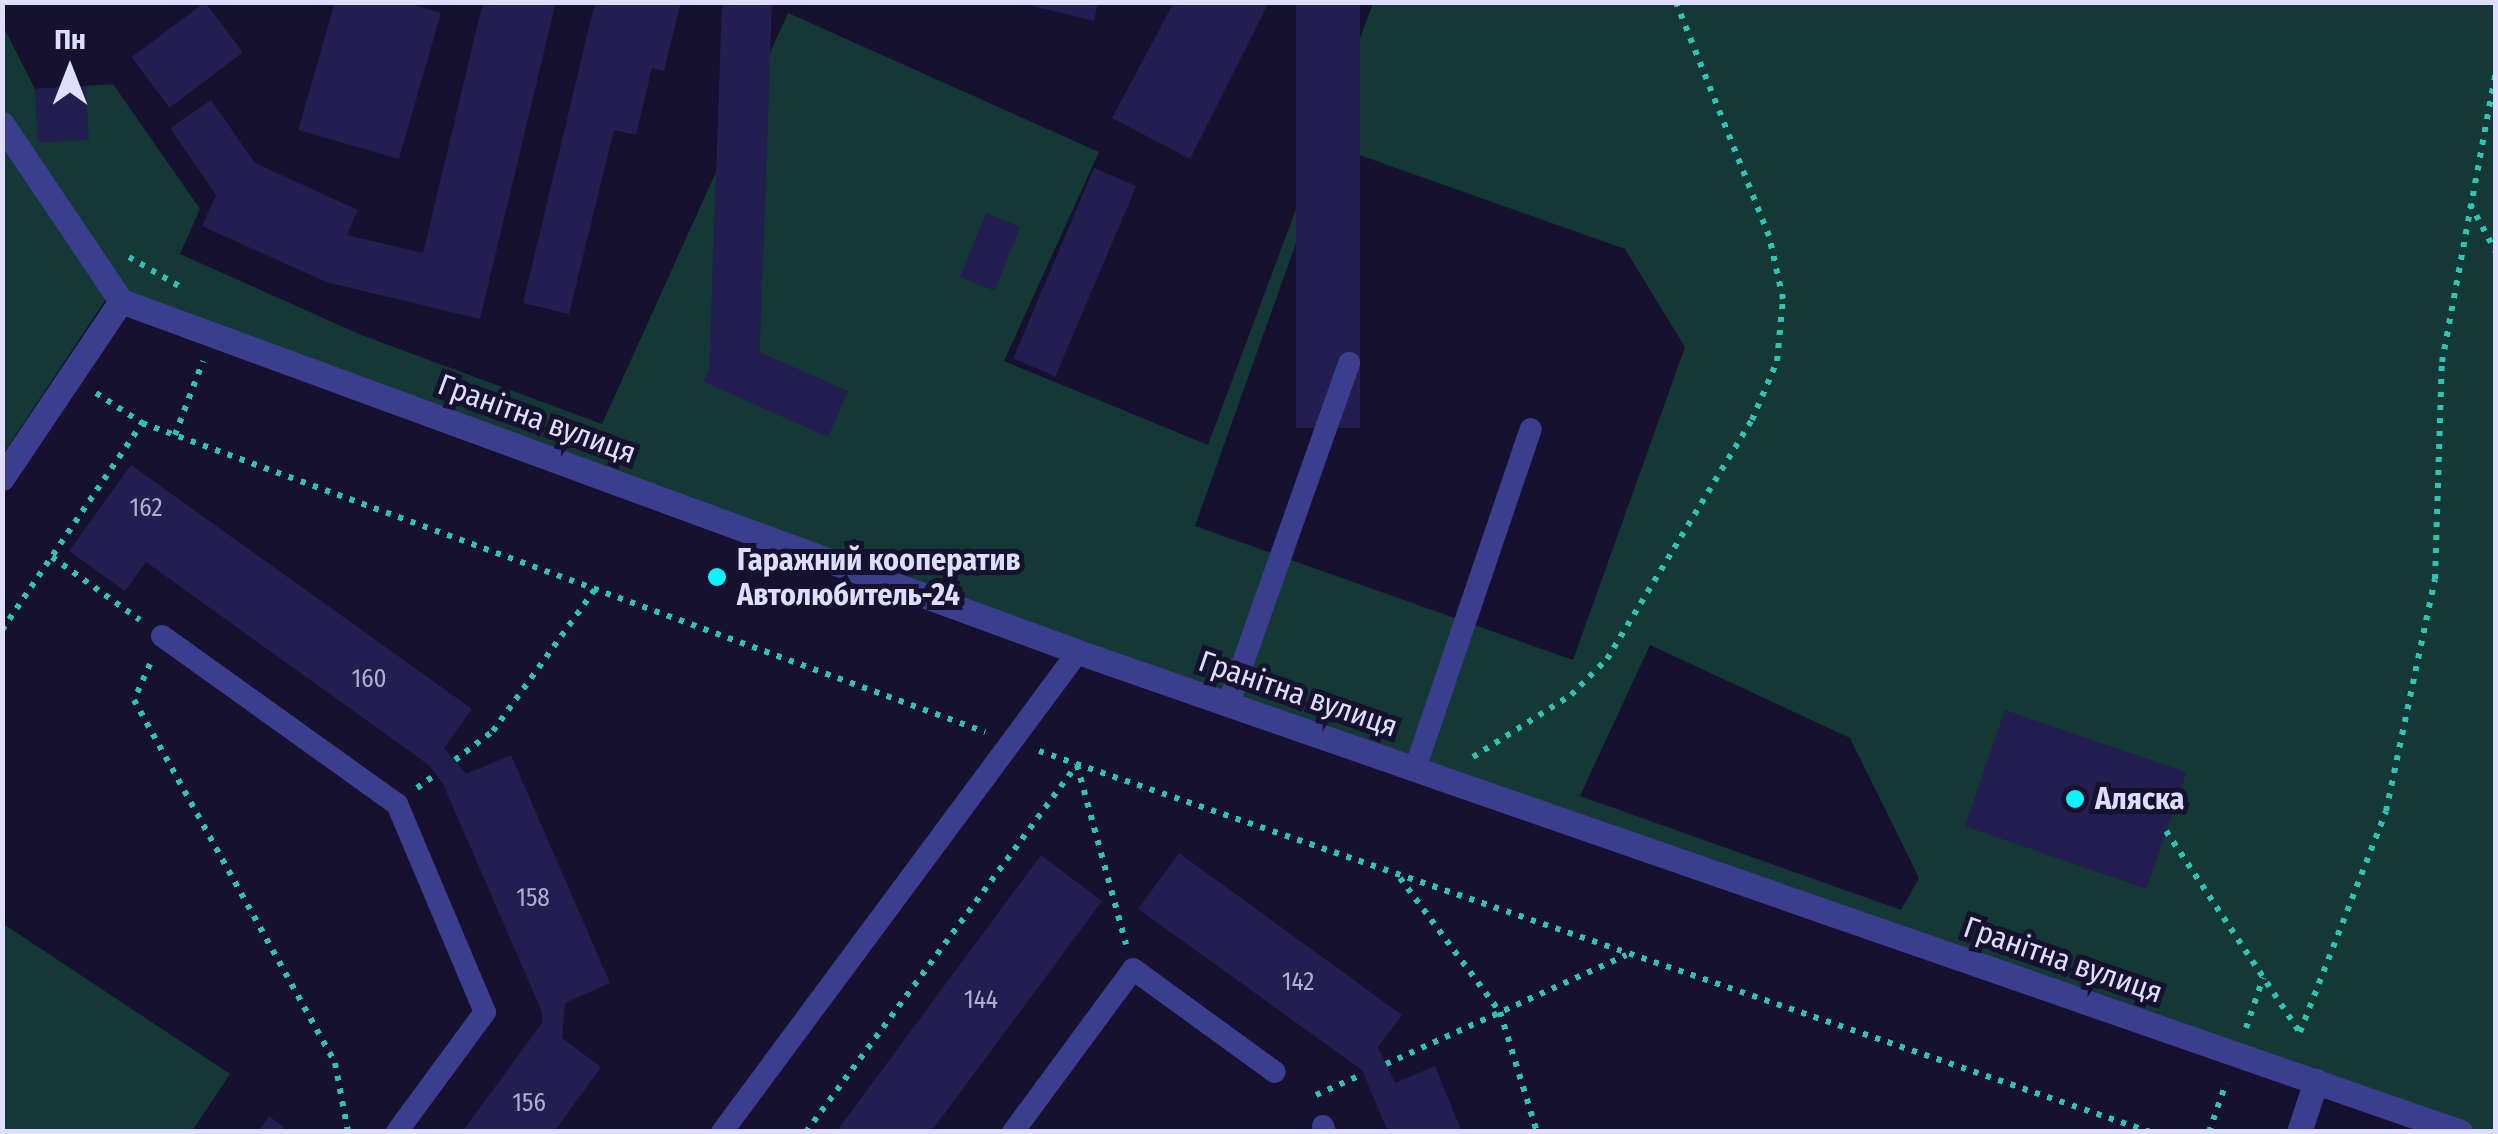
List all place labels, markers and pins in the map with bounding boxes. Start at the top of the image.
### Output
place label: Гаражний кооператив Автолюбитель-24 [737,542,1021,612]
marker: Гаражний кооператив Автолюбитель-24 [706,566,728,588]
place label: Аляска [2095,781,2184,817]
marker: Аляска [2064,788,2086,810]

